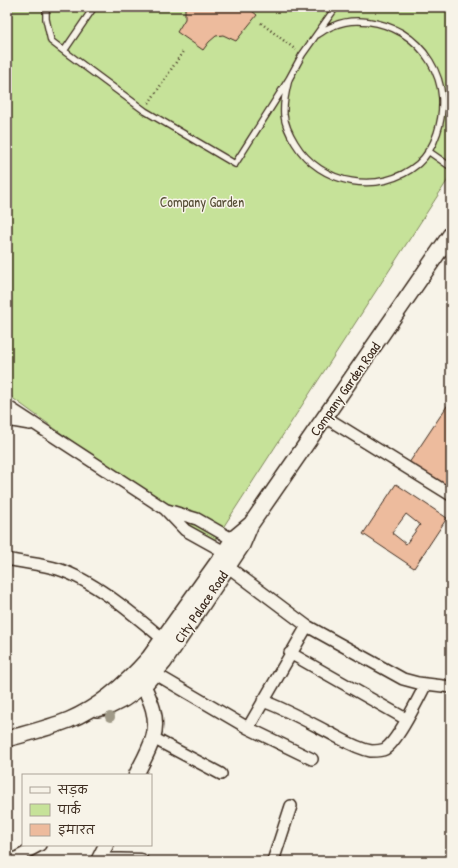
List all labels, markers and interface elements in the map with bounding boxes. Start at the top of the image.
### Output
park label: Company Garden [160,192,244,212]
street label: Company Garden Road [305,337,385,440]
street label: City Palace Road [169,566,233,647]
legend [22,774,152,846]
text: सड़क [57,781,89,798]
text: पार्क [57,800,82,818]
text: इमारत [58,821,96,838]

